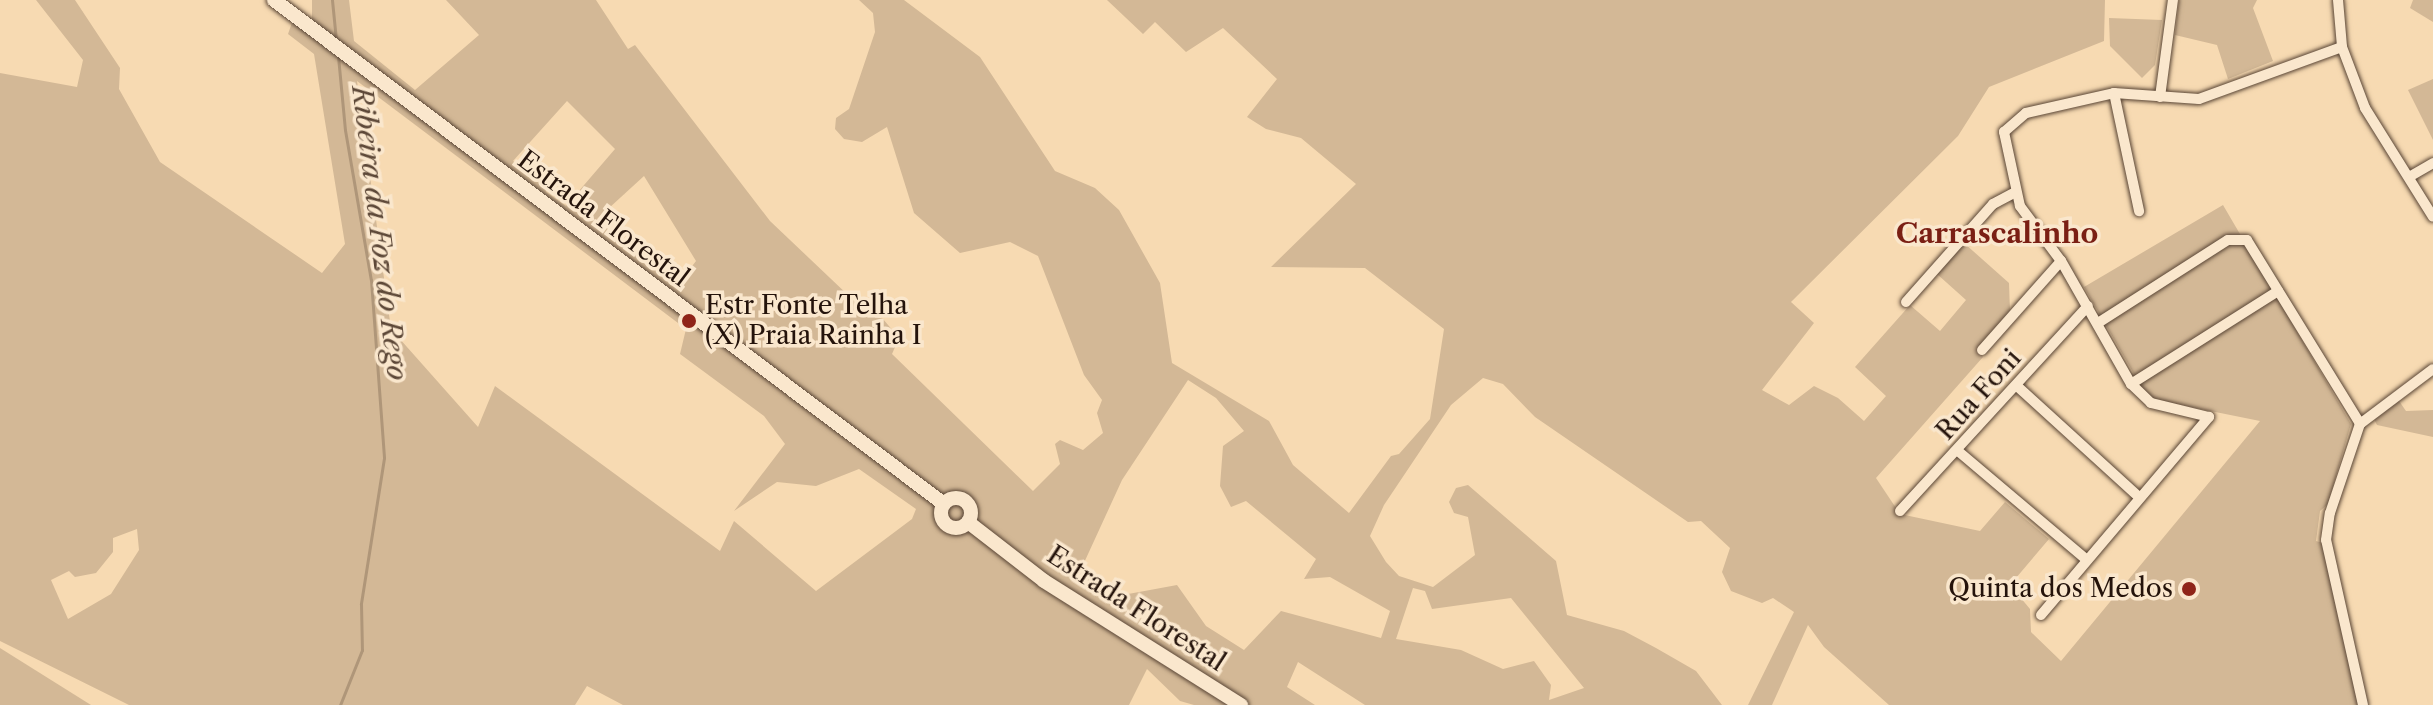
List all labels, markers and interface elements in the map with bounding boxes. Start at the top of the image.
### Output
water label: Ribeira da Foz do Rego [345,84,415,382]
street label: Estrada Florestal [511,144,695,294]
district label: Carrascalinho [1896,216,2098,250]
place label: Estr Fonte Telha (X) Praia Rainha I [705,290,922,352]
marker: Estr Fonte Telha (X) Praia Rainha I [680,312,698,330]
street label: Rua Foni [1930,343,2028,447]
street label: Estrada Florestal [1041,540,1231,678]
place label: Quinta dos Medos [1948,573,2173,605]
marker: Quinta dos Medos [2180,580,2198,598]

